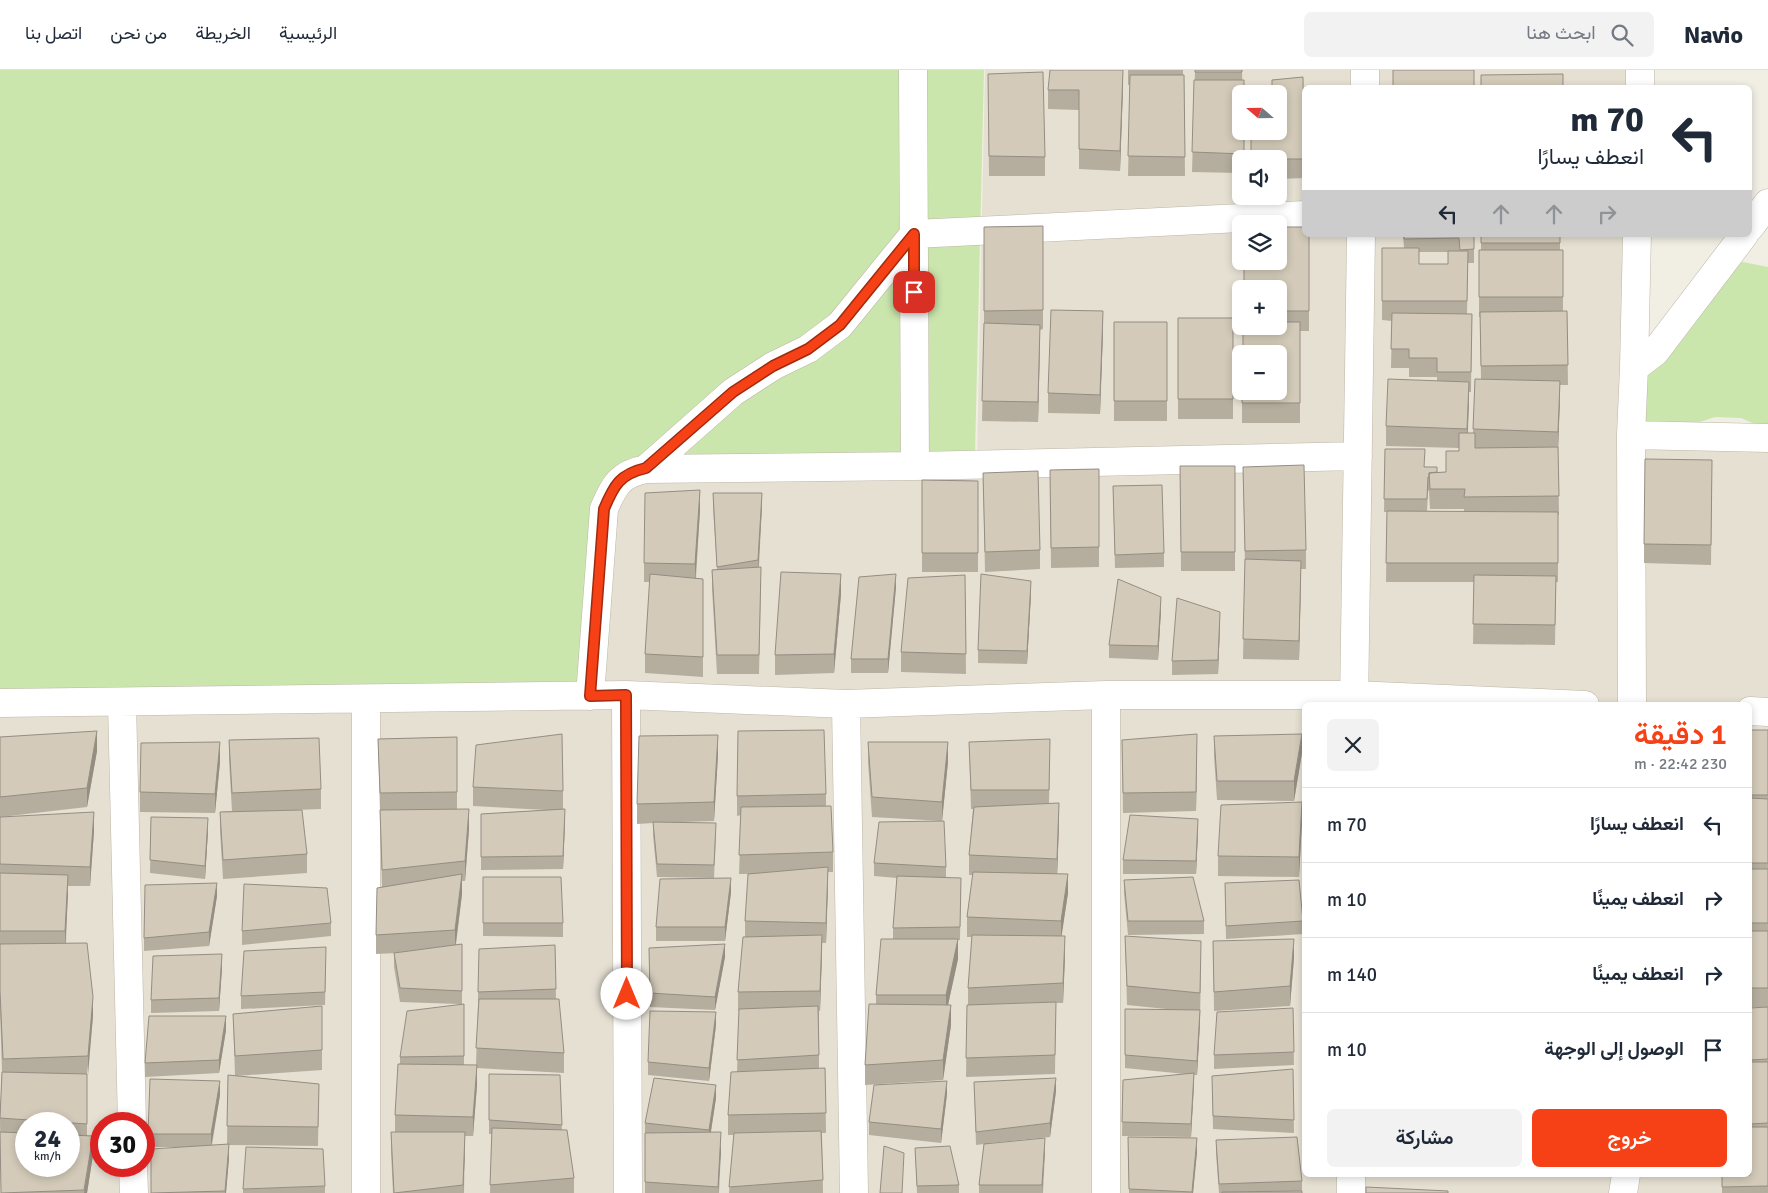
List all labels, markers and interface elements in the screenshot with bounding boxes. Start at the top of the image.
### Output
search box [1304,12,1654,57]
text: Navio [1684,20,1743,50]
text: ابحث هنا [1526,21,1596,45]
icon: search [1608,21,1636,49]
text: اتصل بنا [25,22,82,44]
text: من نحن [110,22,167,44]
text: الخريطة [195,22,251,44]
text: الرئيسية [279,22,337,44]
north arrow [1232,85,1288,140]
map controls [1232,85,1287,400]
text: 70 m [1570,98,1644,141]
icon: left [1662,105,1727,170]
text: انعطف يسارًا [1538,143,1644,170]
button: sound [1232,150,1287,205]
icon: left [1434,200,1462,228]
icon: ahead [1487,200,1515,228]
icon: ahead [1540,200,1568,228]
icon: right [1593,200,1621,228]
button: layers [1232,215,1287,270]
pin [893,271,935,313]
icon: arrive [900,278,928,306]
button: + [1232,280,1287,335]
button: − [1232,345,1287,400]
text: 1 دقيقة [1634,716,1727,753]
button: close [1327,719,1379,771]
text: 230 m · 22:42 [1634,754,1727,774]
icon: left [1699,811,1727,839]
text: انعطف يسارًا [1590,812,1684,836]
text: 70 m [1327,813,1367,837]
icon: right [1699,886,1727,914]
text: انعطف يمينًا [1592,887,1684,911]
text: 10 m [1327,888,1367,912]
icon: right [1699,961,1727,989]
text: انعطف يمينًا [1592,962,1684,986]
text: 140 m [1327,963,1377,987]
position arrow [600,967,652,1019]
icon: arrive [1699,1036,1727,1064]
text: الوصول إلى الوجهة [1544,1037,1684,1061]
text: 10 m [1327,1038,1367,1062]
button: مشاركة [1327,1109,1522,1167]
button: خروج [1532,1109,1727,1167]
speed limit sign: 30 [90,1112,155,1177]
text: 24 [34,1123,61,1154]
text: km/h [34,1149,61,1164]

